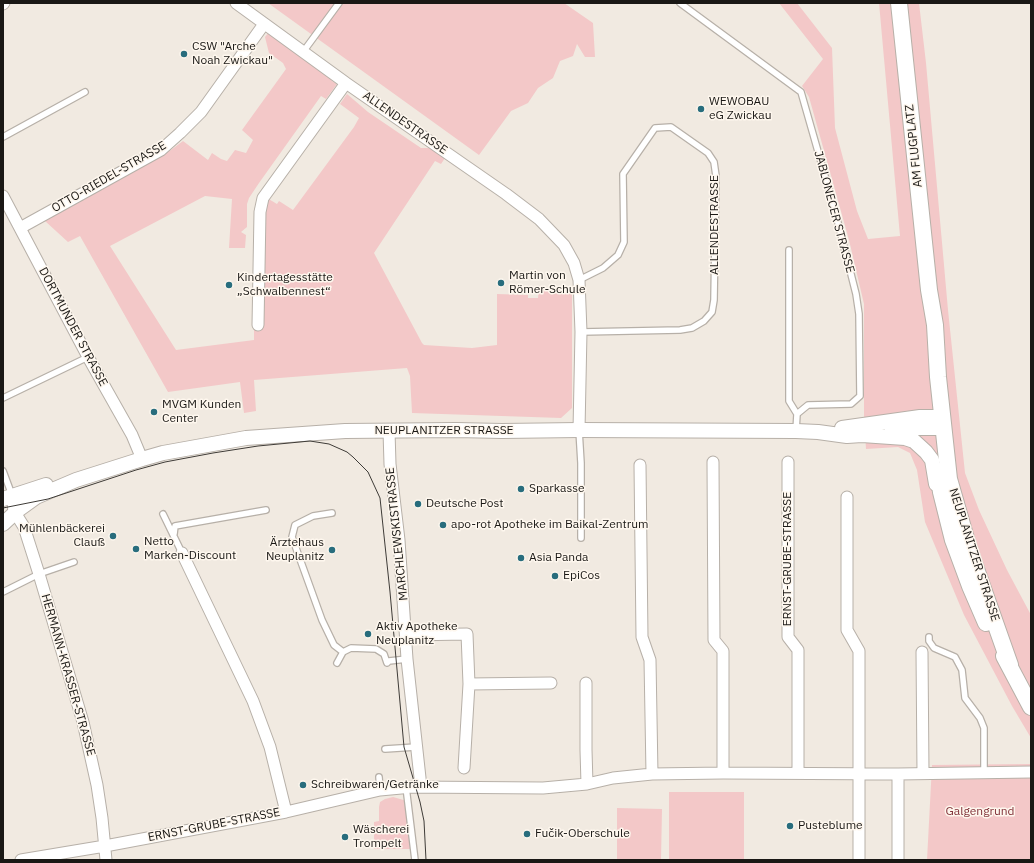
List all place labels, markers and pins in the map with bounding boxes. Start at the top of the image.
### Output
place label: CSW "Arche Noah Zwickau" [192,40,273,68]
marker: CSW "Arche Noah Zwickau" [179,49,189,59]
place label: WEWOBAU eG Zwickau [709,95,771,123]
marker: WEWOBAU eG Zwickau [696,104,706,114]
place label: Martin von Römer-Schule [509,269,585,297]
place label: Kindertagesstätte „Schwalbennest“ [237,271,333,299]
marker: Martin von Römer-Schule [496,278,506,288]
marker: Kindertagesstätte „Schwalbennest“ [224,280,234,290]
place label: MVGM Kunden Center [162,398,241,426]
marker: MVGM Kunden Center [149,407,159,417]
place label: Sparkasse [529,482,585,496]
marker: Sparkasse [516,484,526,494]
place label: Deutsche Post [426,497,504,511]
marker: Deutsche Post [413,499,423,509]
place label: apo-rot Apotheke im Baikal-Zentrum [451,518,649,532]
marker: apo-rot Apotheke im Baikal-Zentrum [438,520,448,530]
place label: Mühlenbäckerei Clauß [19,522,105,550]
marker: Mühlenbäckerei Clauß [108,531,118,541]
place label: Netto Marken-Discount [144,535,236,563]
place label: Ärztehaus Neuplanitz [266,536,324,564]
marker: Netto Marken-Discount [131,544,141,554]
marker: Ärztehaus Neuplanitz [327,545,337,555]
place label: Asia Panda [529,551,589,565]
marker: Asia Panda [516,553,526,563]
place label: EpiCos [563,569,600,583]
marker: EpiCos [550,571,560,581]
place label: Aktiv Apotheke Neuplanitz [376,620,458,648]
marker: Aktiv Apotheke Neuplanitz [363,629,373,639]
place label: Schreibwaren/Getränke [311,778,439,792]
marker: Schreibwaren/Getränke [298,780,308,790]
place label: Pusteblume [798,819,863,833]
marker: Pusteblume [785,821,795,831]
place label: Wäscherei Trompelt [353,823,409,851]
place label: Fučik-Oberschule [535,827,630,841]
marker: Fučik-Oberschule [522,829,532,839]
marker: Wäscherei Trompelt [340,832,350,842]

